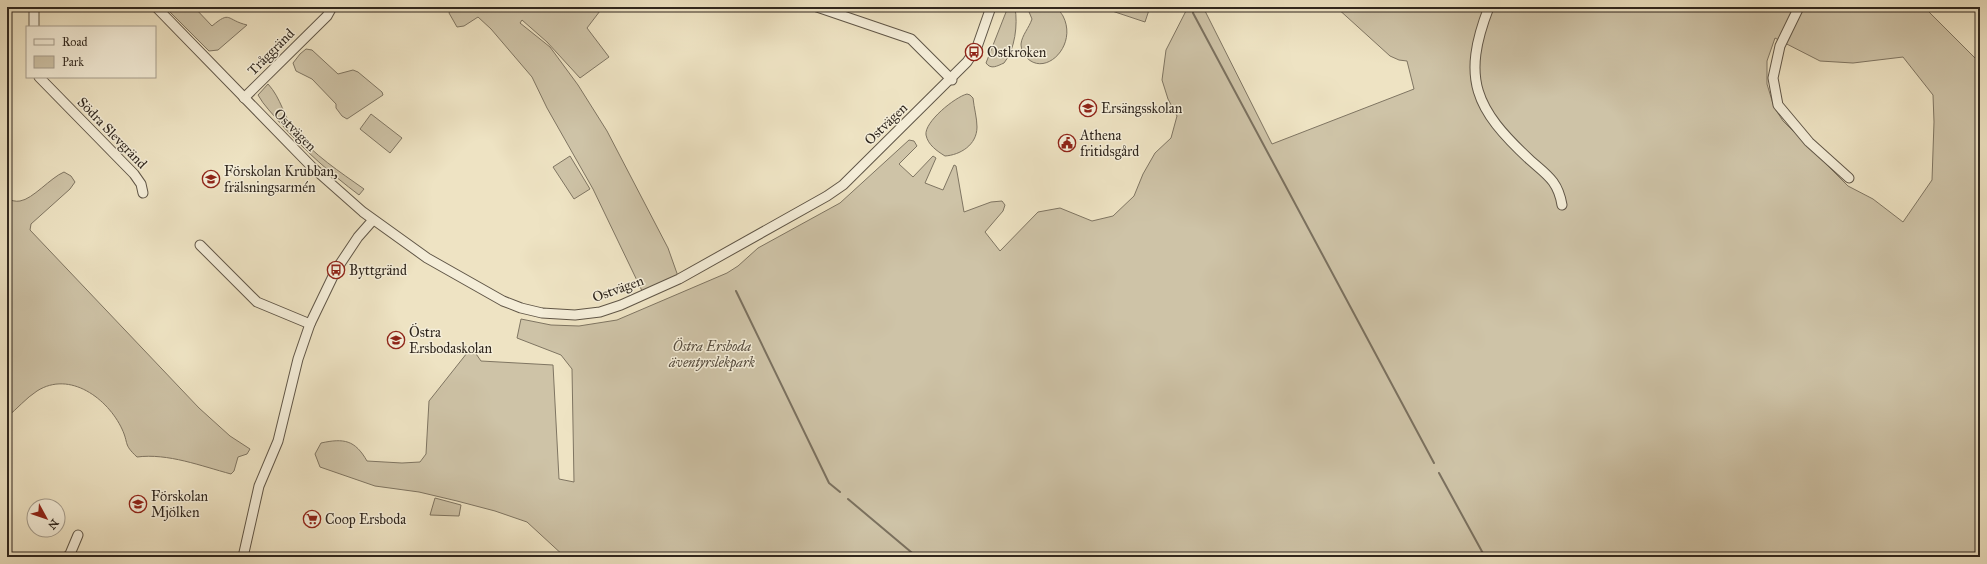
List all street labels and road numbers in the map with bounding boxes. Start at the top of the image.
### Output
street label: Tråggränd [244,25,298,79]
street label: Södra Slevgränd [74,94,150,172]
street label: Ostvägen [861,99,911,149]
street label: Ostvägen [270,105,320,155]
street label: Ostvägen [590,272,646,306]

